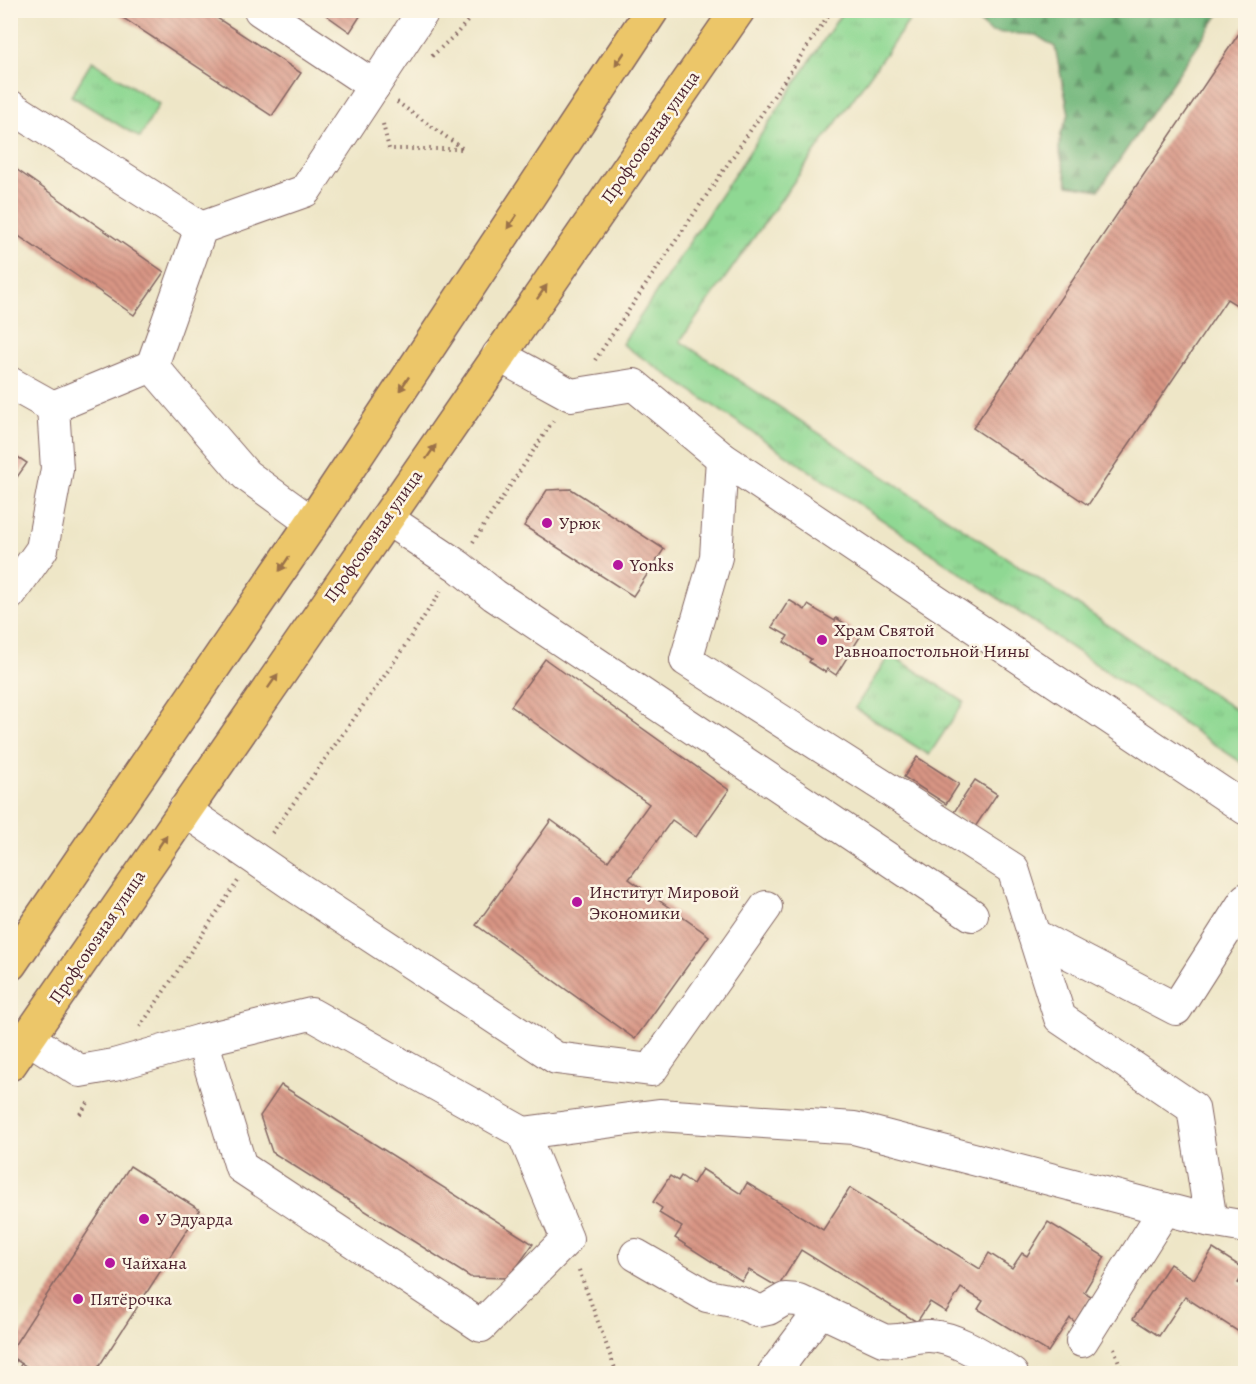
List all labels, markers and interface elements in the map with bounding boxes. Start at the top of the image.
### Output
one-way arrow [614,51,625,68]
street label: Профсоюзная улица [595,65,705,208]
one-way arrow [507,214,518,230]
one-way arrow [536,284,548,300]
one-way arrow [398,376,410,392]
one-way arrow [425,444,436,460]
street label: Профсоюзная улица [318,464,428,607]
place label: Урюк [559,511,601,535]
marker: Урюк [540,516,554,530]
place label: Yonks [629,553,674,577]
one-way arrow [279,556,290,572]
marker: Yonks [611,558,625,572]
place label: Храм Святой Равноапостольной Нины [834,618,1029,663]
marker: Храм Святой Равноапостольной Нины [815,633,829,647]
one-way arrow [267,674,279,690]
one-way arrow [156,834,167,850]
street label: Профсоюзная улица [43,865,151,1009]
place label: Институт Мировой Экономики [589,880,739,925]
marker: Институт Мировой Экономики [570,895,584,909]
place label: У Эдуарда [156,1207,233,1231]
marker: У Эдуарда [137,1212,151,1226]
place label: Чайхана [122,1251,188,1275]
marker: Чайхана [103,1256,117,1270]
place label: Пятёрочка [90,1287,173,1311]
marker: Пятёрочка [71,1292,85,1306]

